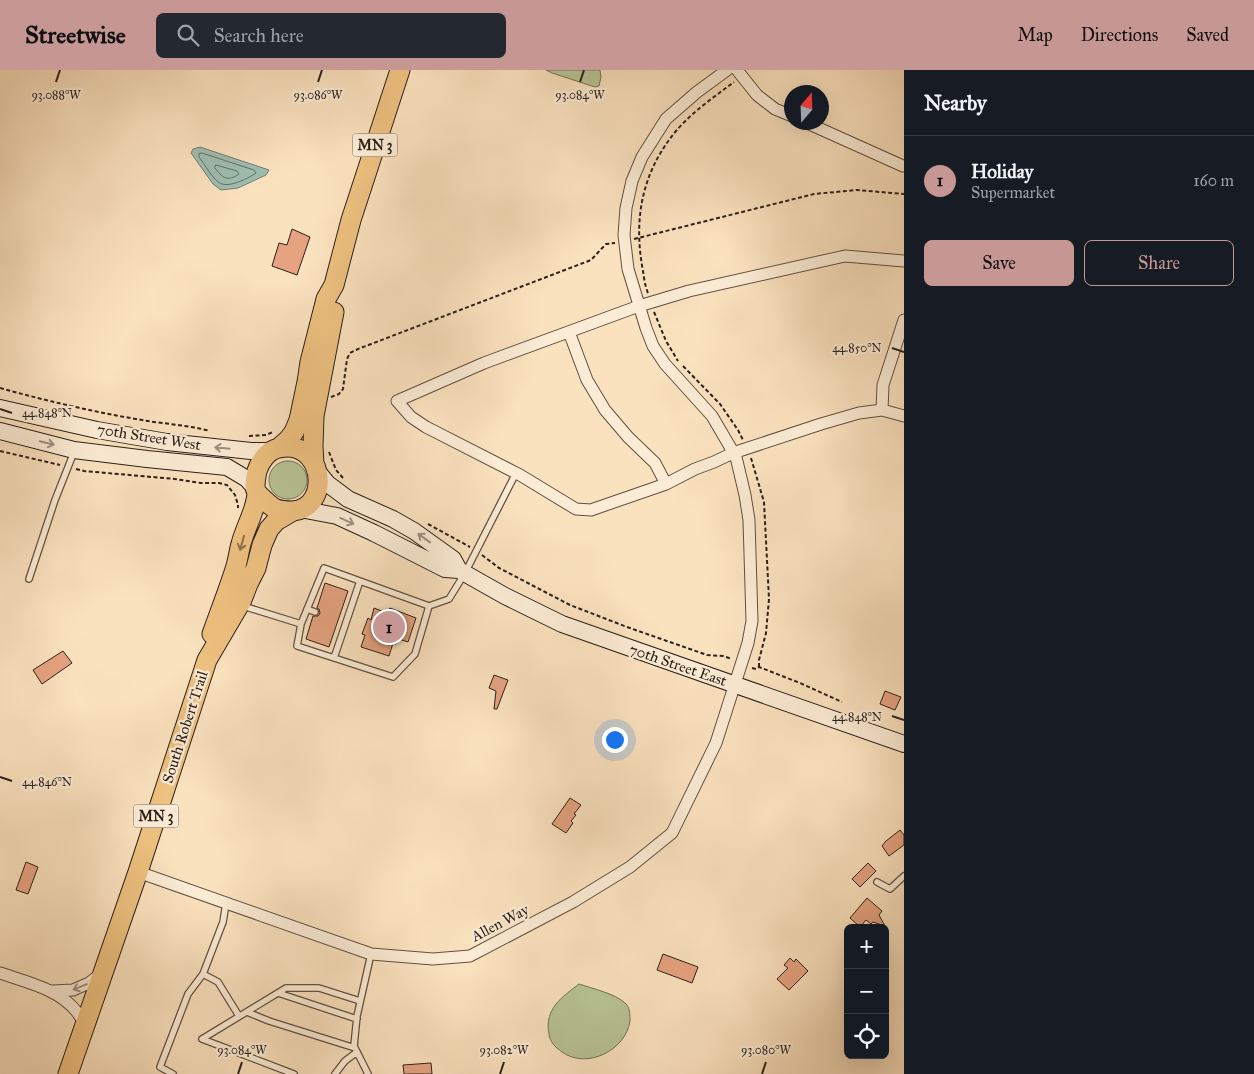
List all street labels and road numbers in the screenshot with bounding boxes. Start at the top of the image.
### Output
road number: MN 3 [352,134,398,156]
street label: 70th Street West [96,420,203,454]
street label: 70th Street East [627,640,730,690]
street label: South Robert Trail [158,668,212,785]
road number: MN 3 [134,804,178,828]
street label: Allen Way [467,900,533,946]

